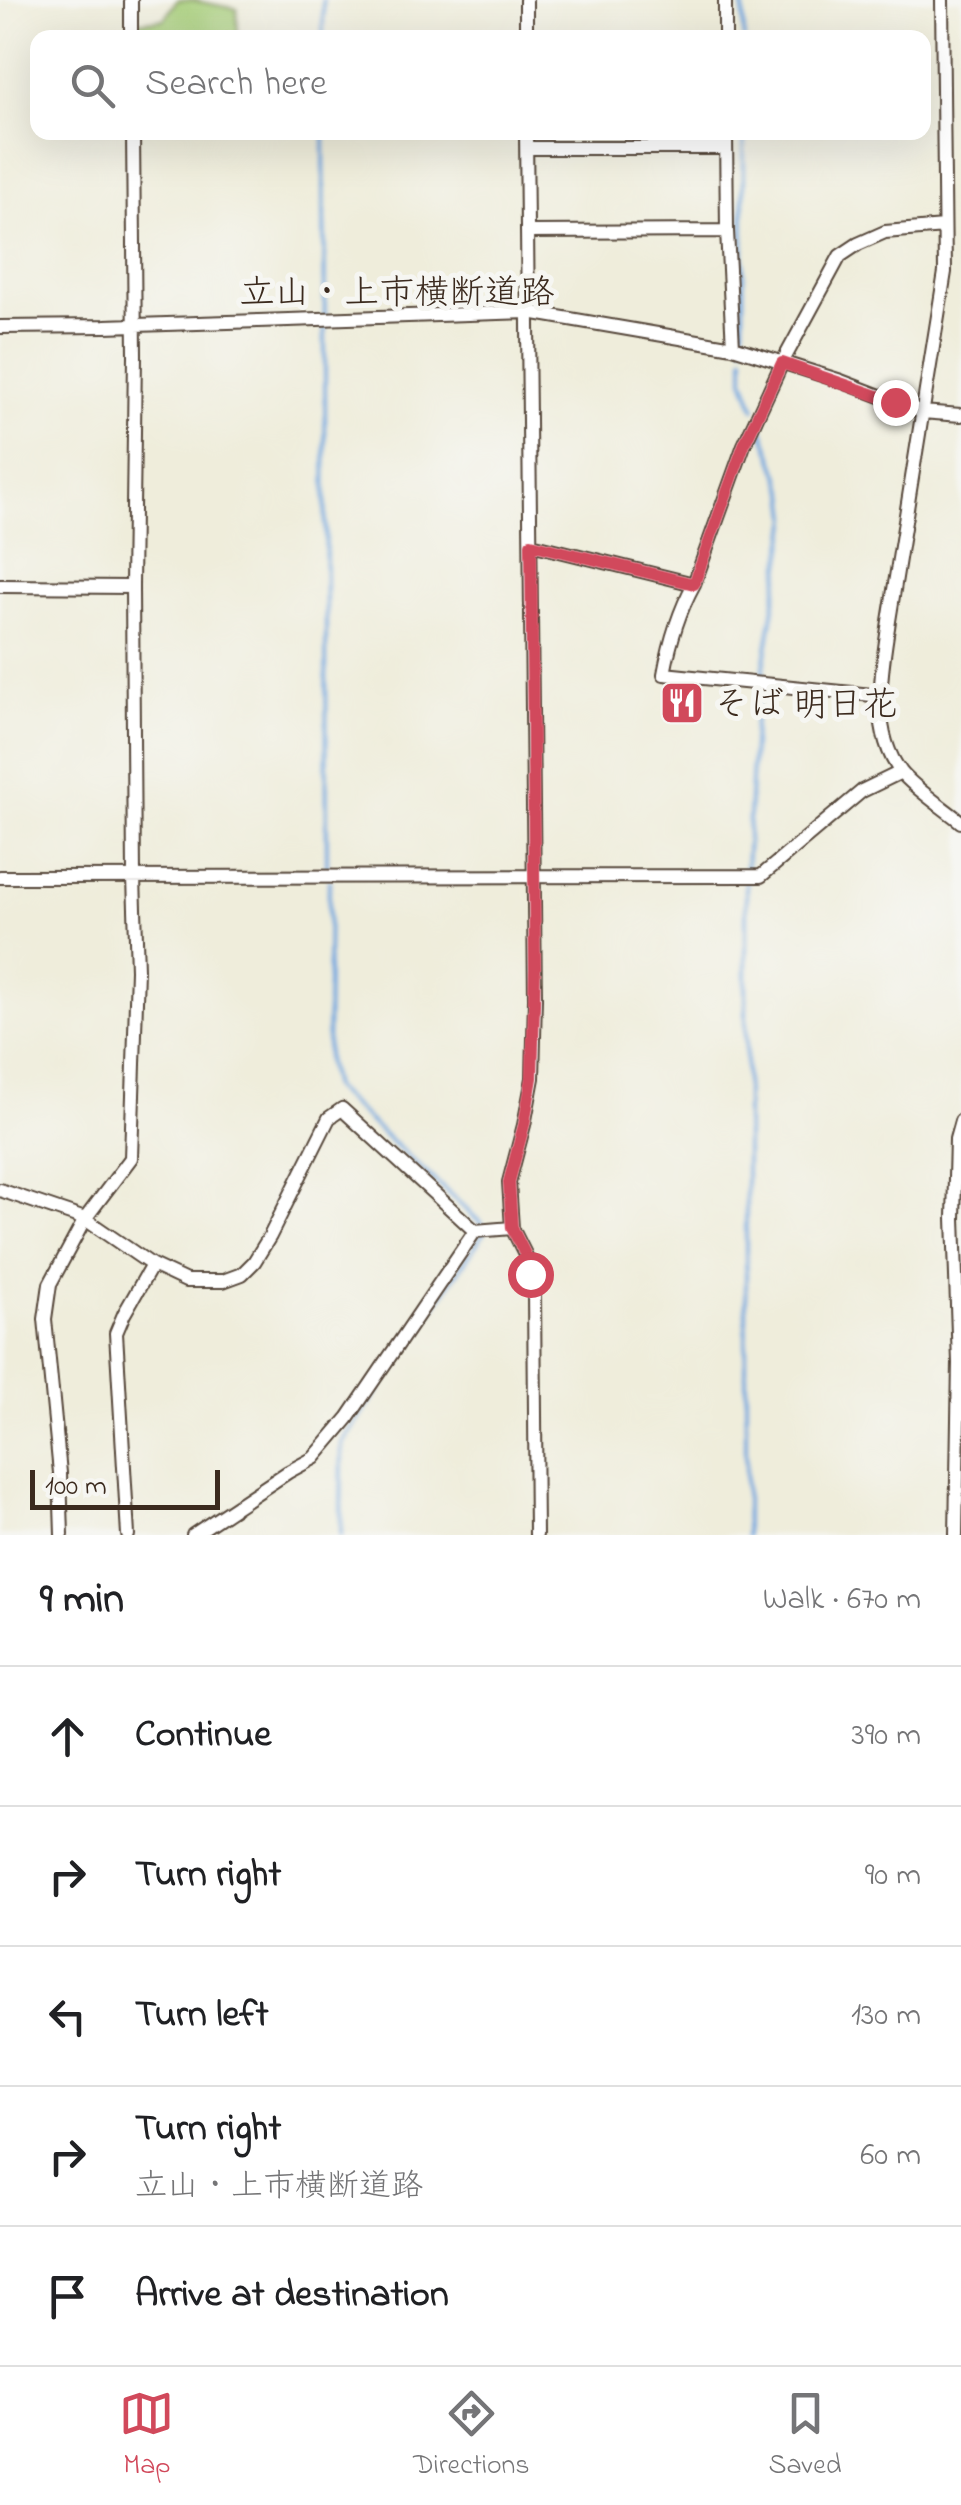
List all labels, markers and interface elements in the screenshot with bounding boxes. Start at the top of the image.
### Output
search box [30,30,931,140]
text: Search here [145,57,327,113]
icon: search [65,58,120,113]
street label: 立山・上市横断道路 [239,269,555,320]
route end [873,380,919,426]
restaurant icon: そば 明日花 [659,680,705,726]
place label: そば 明日花 [714,681,898,732]
route start [508,1252,554,1298]
scale bar [30,1465,220,1510]
text: 100 m [45,1467,107,1508]
text: 9 min [40,1570,124,1631]
text: Walk · 670 m [763,1577,921,1624]
text: Continue [135,1708,271,1764]
icon: ahead [40,1709,95,1764]
text: 390 m [851,1713,921,1760]
text: Turn right [135,1848,281,1904]
icon: right [40,1849,95,1904]
text: 90 m [865,1853,921,1900]
text: Turn left [135,1988,268,2044]
icon: left [40,1989,95,2044]
text: 130 m [851,1993,921,2040]
text: Turn right [135,2102,281,2158]
icon: right [40,2129,95,2184]
text: 60 m [860,2133,921,2180]
text: 立山・上市横断道路 [135,2164,423,2211]
text: Arrive at destination [135,2268,449,2324]
icon: arrive [40,2269,95,2324]
tab: Map [119,2386,174,2487]
tab: Directions [413,2386,530,2487]
tab: Saved [769,2386,842,2487]

